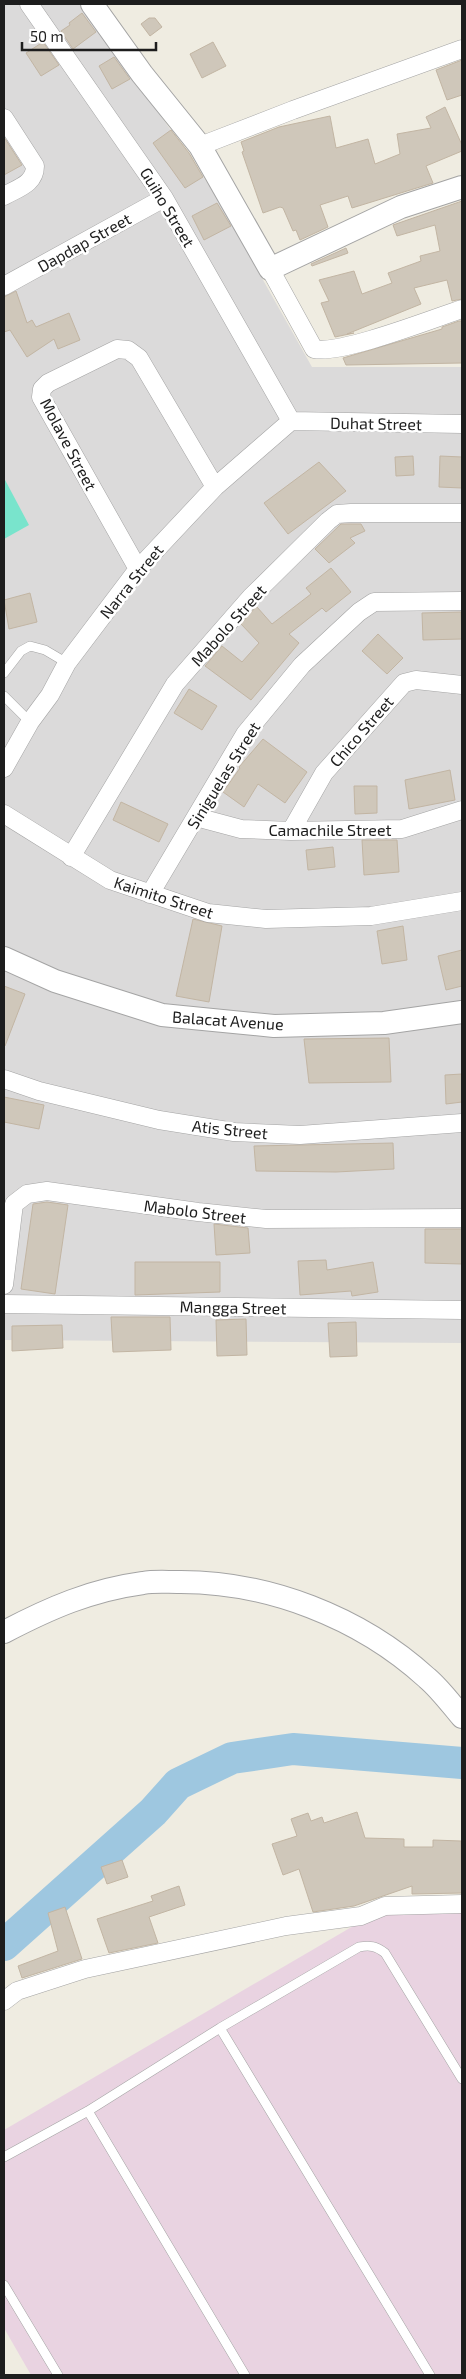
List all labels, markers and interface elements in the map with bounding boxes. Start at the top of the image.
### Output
scale bar [22,20,156,52]
text: 50 m [30,27,64,45]
street label: Guiho Street [137,164,199,250]
street label: Dapdap Street [34,208,134,276]
street label: Molave Street [37,395,101,493]
street label: Duhat Street [330,413,422,433]
street label: Narra Street [95,540,167,622]
street label: Mabolo Street [187,580,269,670]
street label: Chico Street [325,692,397,770]
street label: Siniguelas Street [182,718,264,832]
street label: Camachile Street [268,820,392,839]
street label: Kaimito Street [112,872,216,922]
street label: Balacat Avenue [172,1007,284,1033]
street label: Atis Street [191,1116,269,1142]
street label: Mabolo Street [143,1195,247,1227]
street label: Mangga Street [179,1297,287,1317]

